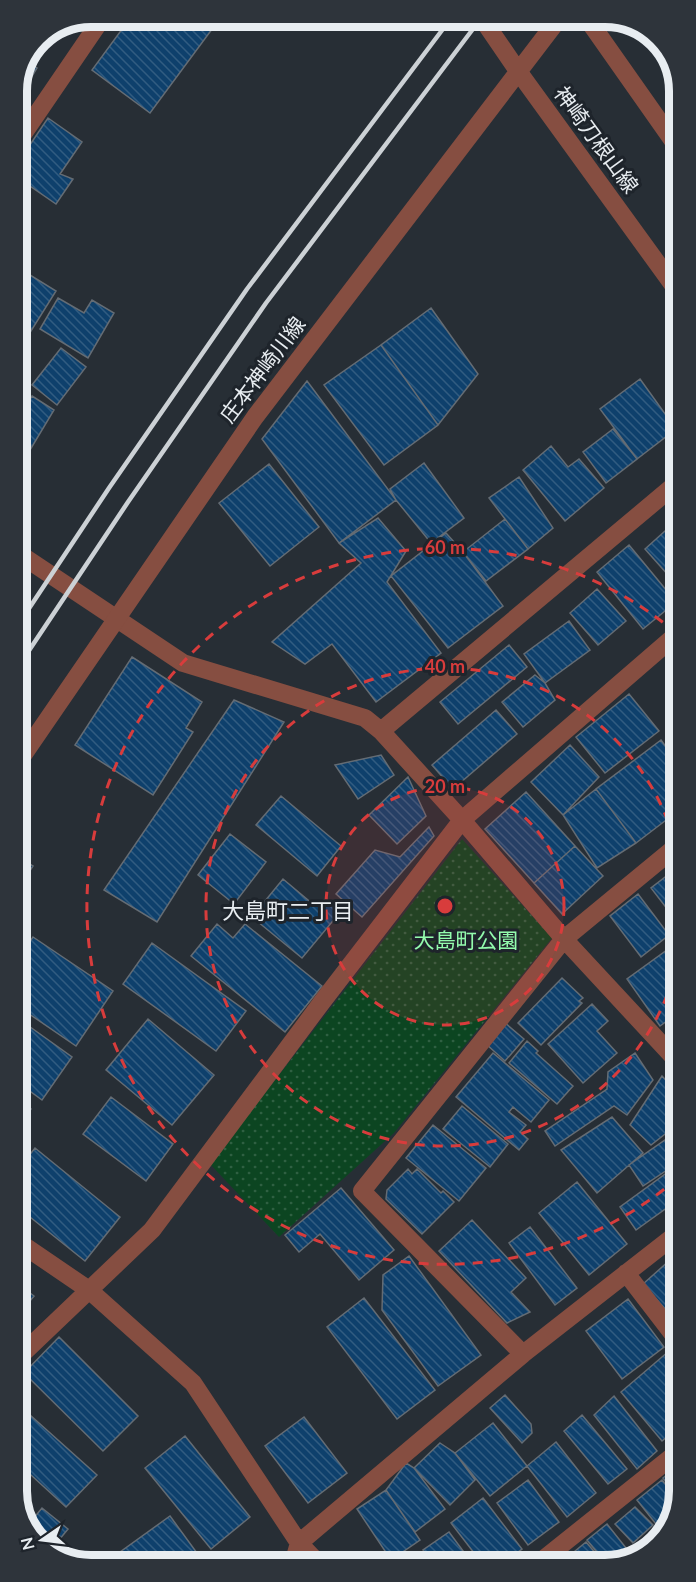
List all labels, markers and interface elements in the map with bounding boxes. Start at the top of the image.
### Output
street label: 神崎刀根山線 [550,81,644,197]
street label: 庄本神崎川線 [214,311,310,427]
text: 60 m [425,536,465,558]
text: 40 m [425,655,465,677]
text: 20 m [425,775,465,797]
centre of rings [435,896,455,916]
district label: 大島町二丁目 [222,897,354,924]
park label: 大島町公園 [414,927,519,952]
north arrow [12,1510,72,1570]
text: N [16,1535,38,1552]

